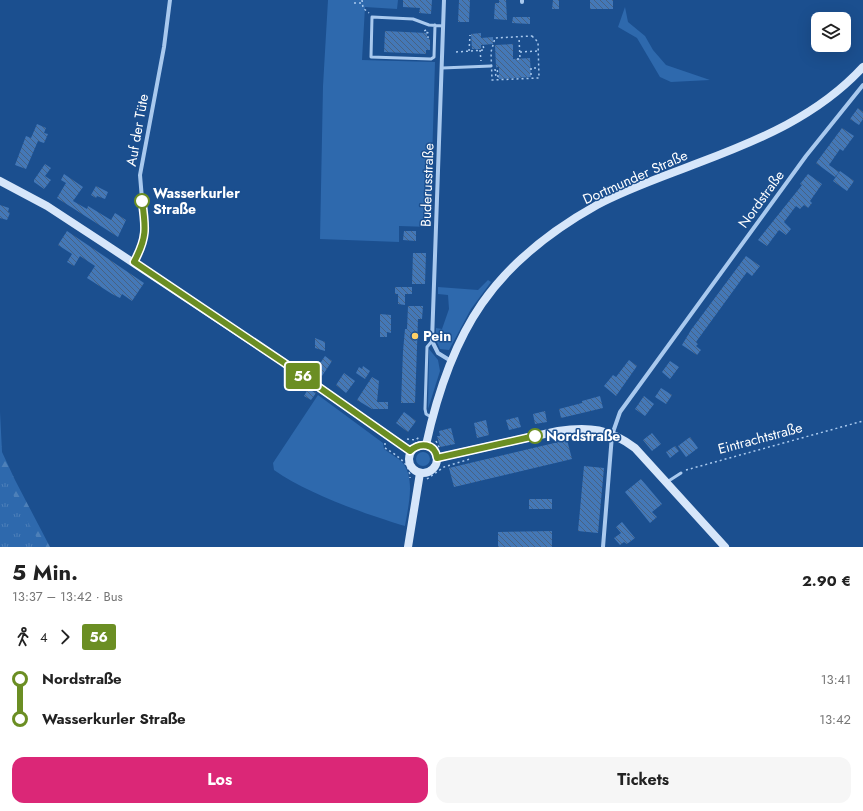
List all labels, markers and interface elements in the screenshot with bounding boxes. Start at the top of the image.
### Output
map controls [811,12,851,52]
button: layers [811,12,851,52]
street label: Auf der Tüte [121,92,153,168]
street label: Buderusstraße [416,143,438,227]
street label: Dortmunder Straße [579,145,691,209]
street label: Nordstraße [733,166,789,232]
place label: Wasserkurler Straße [153,183,240,219]
marker: Wasserkurler Straße [134,193,150,209]
place label: Pein [423,326,451,346]
marker: Pein [410,331,420,341]
line badge: 56 [285,363,321,389]
text: 56 [294,366,312,386]
street label: Eintrachtstraße [716,417,804,459]
place label: Nordstraße [546,426,620,446]
marker: Nordstraße [527,428,543,444]
text: 5 Min. [12,556,78,588]
text: 2.90 € [802,570,851,592]
text: 13:37 – 13:42 · Bus [12,587,123,606]
icon: walk [12,626,34,648]
icon: forward [54,626,76,648]
text: 56 [90,627,108,647]
text: 4 [40,628,48,647]
text: Nordstraße [42,668,122,690]
text: 13:41 [821,670,851,689]
text: Wasserkurler Straße [42,708,186,730]
text: 13:42 [819,710,851,729]
button: Los [12,757,428,803]
button: Tickets [436,757,851,803]

